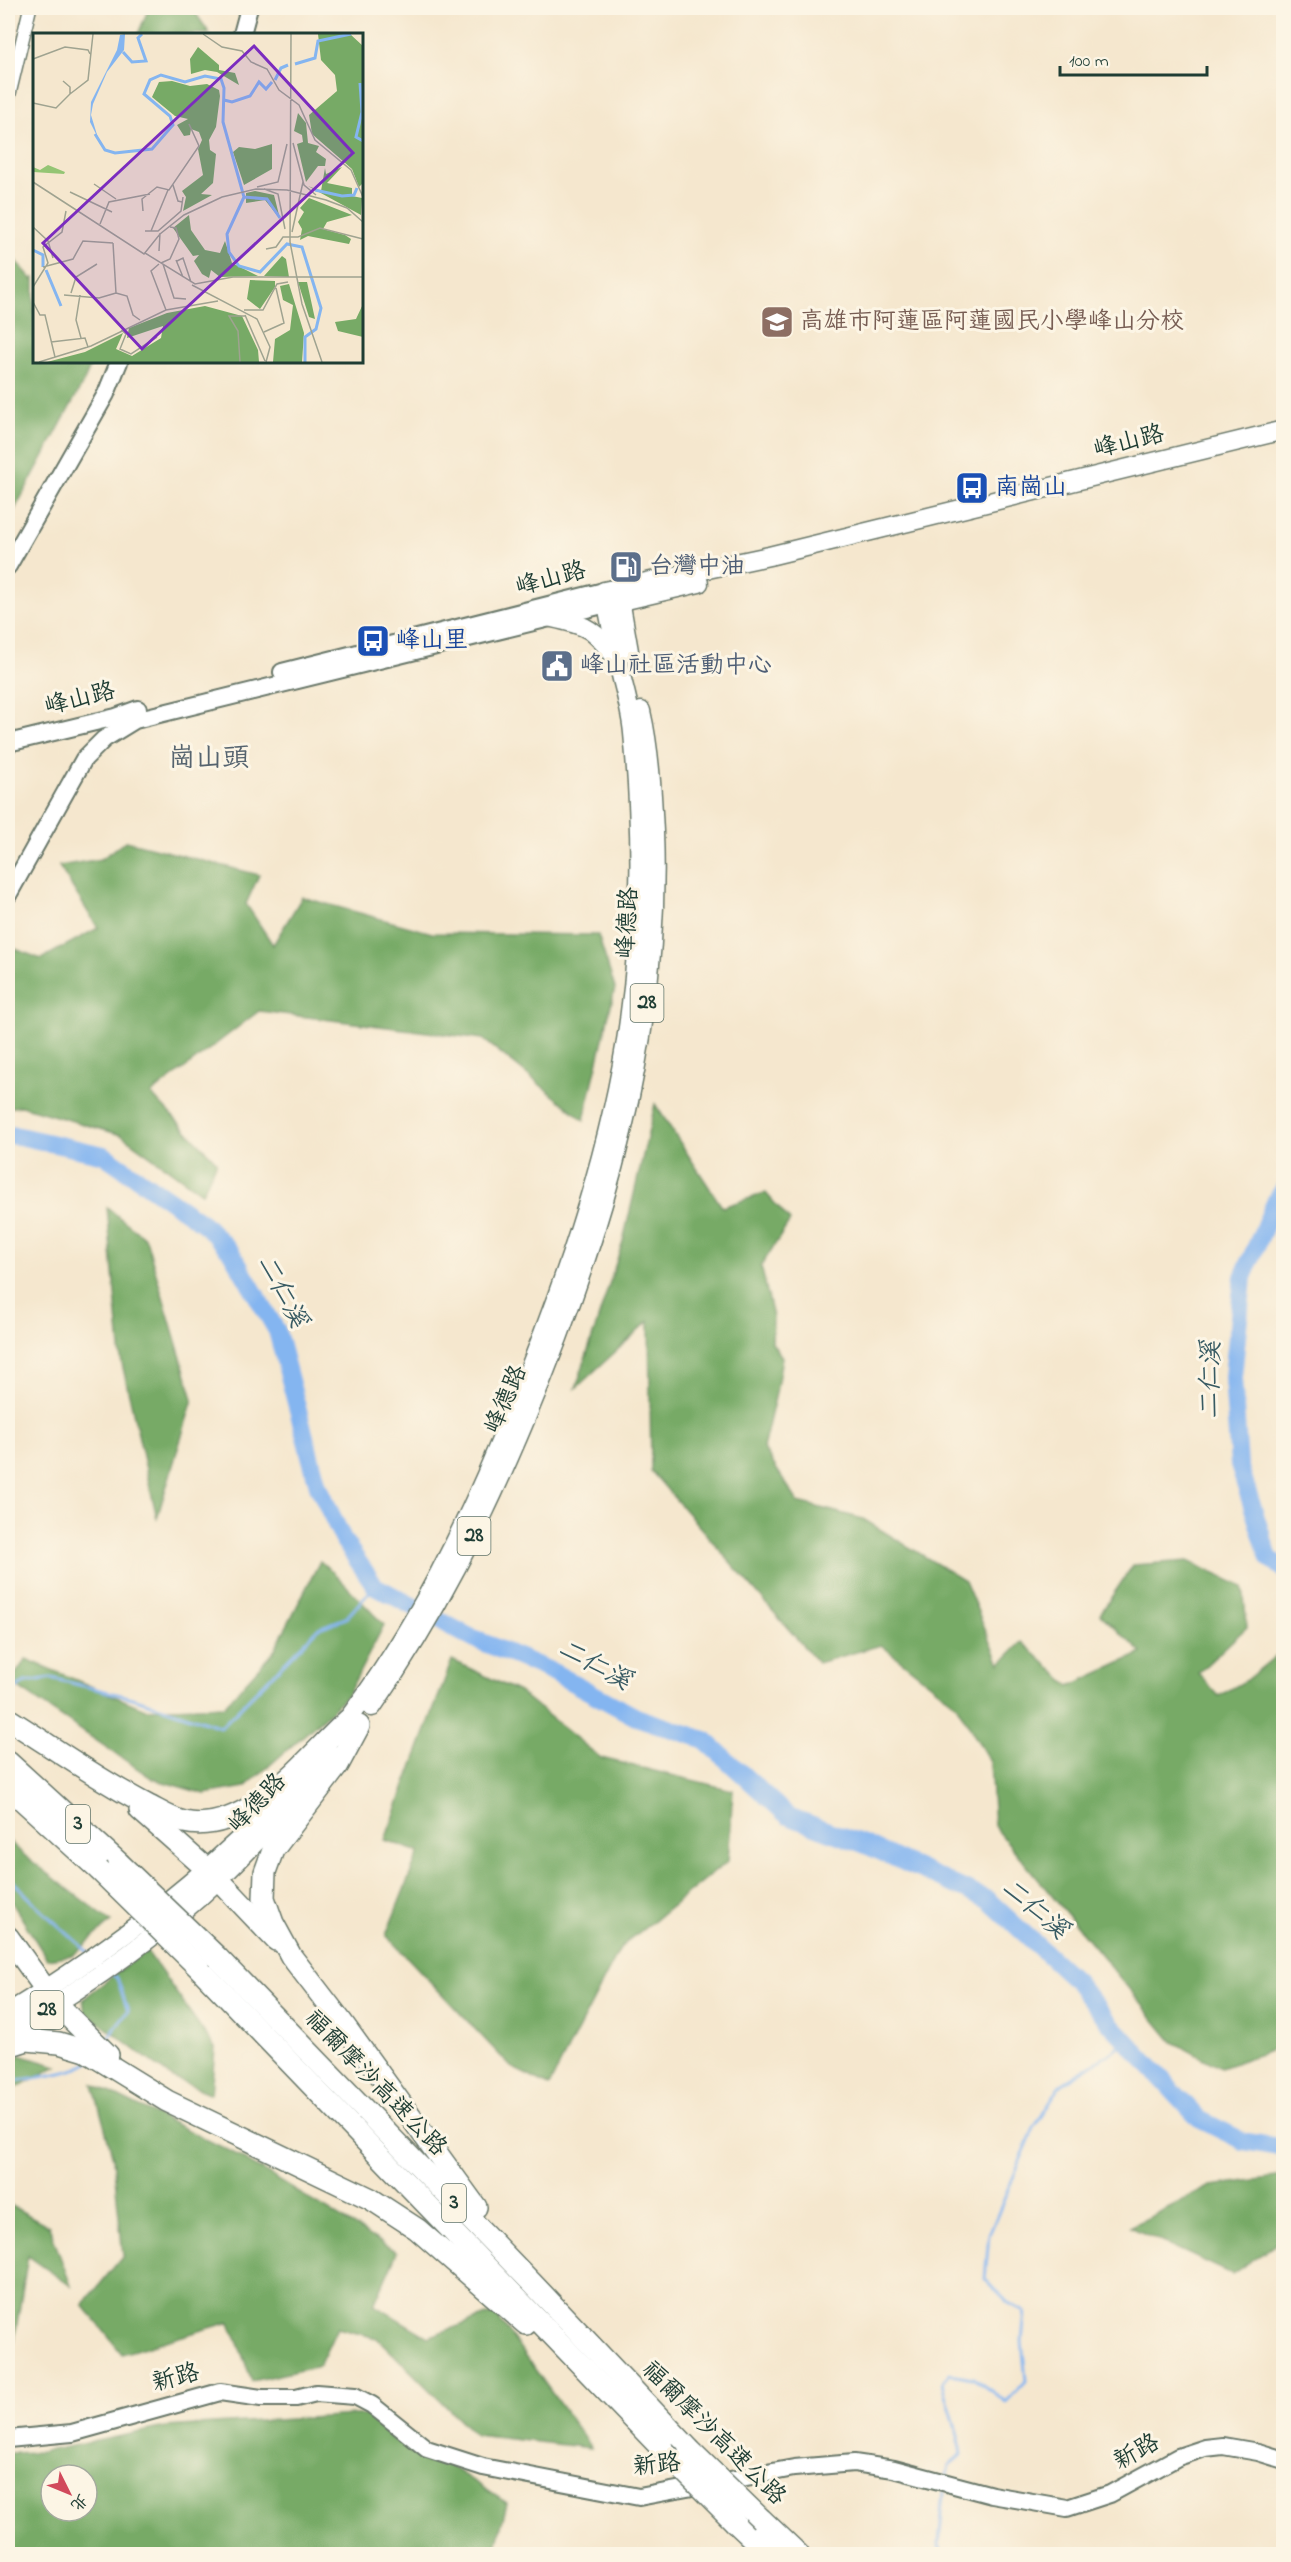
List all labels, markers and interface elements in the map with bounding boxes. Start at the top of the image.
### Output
inset map [33,33,363,363]
scale bar [1060,39,1207,77]
text: 100 m [1069,49,1109,75]
school or university icon: 高雄市阿蓮區阿蓮國民小學峰山分校 [759,304,795,340]
place label: 高雄市阿蓮區阿蓮國民小學峰山分校 [800,305,1184,340]
street label: 峰山路 [1090,417,1168,469]
bus stop icon: 南崗山 [954,470,990,506]
place label: 南崗山 [995,471,1067,506]
fuel station icon: 台灣中油 [608,549,644,585]
place label: 台灣中油 [649,550,745,585]
street label: 峰山路 [512,554,590,606]
bus stop icon: 峰山里 [355,623,391,659]
place label: 峰山里 [396,624,468,659]
public building icon: 峰山社區活動中心 [539,648,575,684]
place label: 峰山社區活動中心 [580,649,772,684]
street label: 峰山路 [41,674,119,726]
district label: 崗山頭 [169,740,250,779]
street label: 峰德路 [610,886,648,960]
road number: 28 [630,984,664,1022]
water label: 二仁溪 [246,1249,317,1337]
water label: 二仁溪 [1192,1339,1232,1419]
street label: 峰德路 [477,1360,537,1440]
road number: 28 [458,1517,490,1555]
water label: 二仁溪 [551,1631,639,1702]
street label: 峰德路 [221,1766,295,1842]
road number: 3 [66,1805,90,1843]
water label: 二仁溪 [992,1870,1078,1951]
road number: 28 [30,1991,63,2029]
street label: 福爾摩沙高速公路 [296,2003,454,2165]
road number: 3 [442,2184,466,2222]
street label: 福爾摩沙高速公路 [633,2354,793,2514]
street label: 新路 [148,2356,204,2402]
street label: 新路 [1108,2426,1166,2480]
street label: 新路 [631,2446,683,2486]
north arrow [39,2463,99,2523]
text: 北 [64,2488,93,2516]

